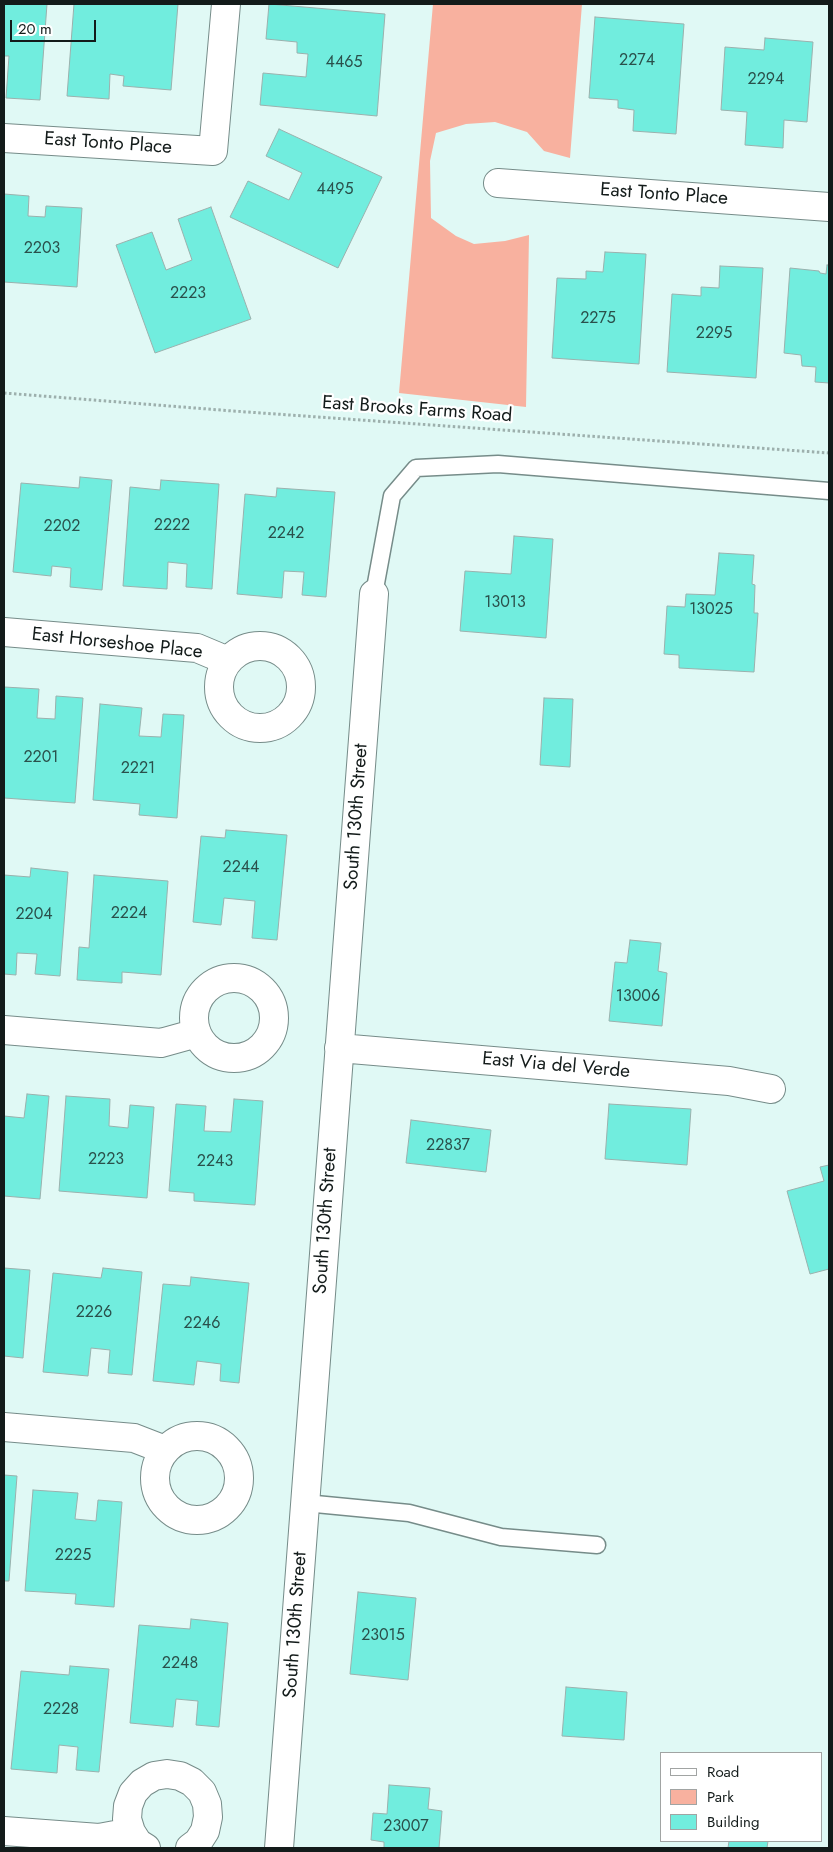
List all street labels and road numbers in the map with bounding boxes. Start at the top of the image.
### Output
street label: East Tonto Place [43,128,173,160]
street label: East Tonto Place [599,179,729,211]
street label: East Brooks Farms Road [321,392,513,428]
street label: East Horseshoe Place [30,624,204,664]
street label: South 130th Street [341,743,373,891]
street label: East Via del Verde [481,1048,631,1084]
street label: South 130th Street [310,1147,342,1295]
street label: South 130th Street [280,1551,312,1699]

